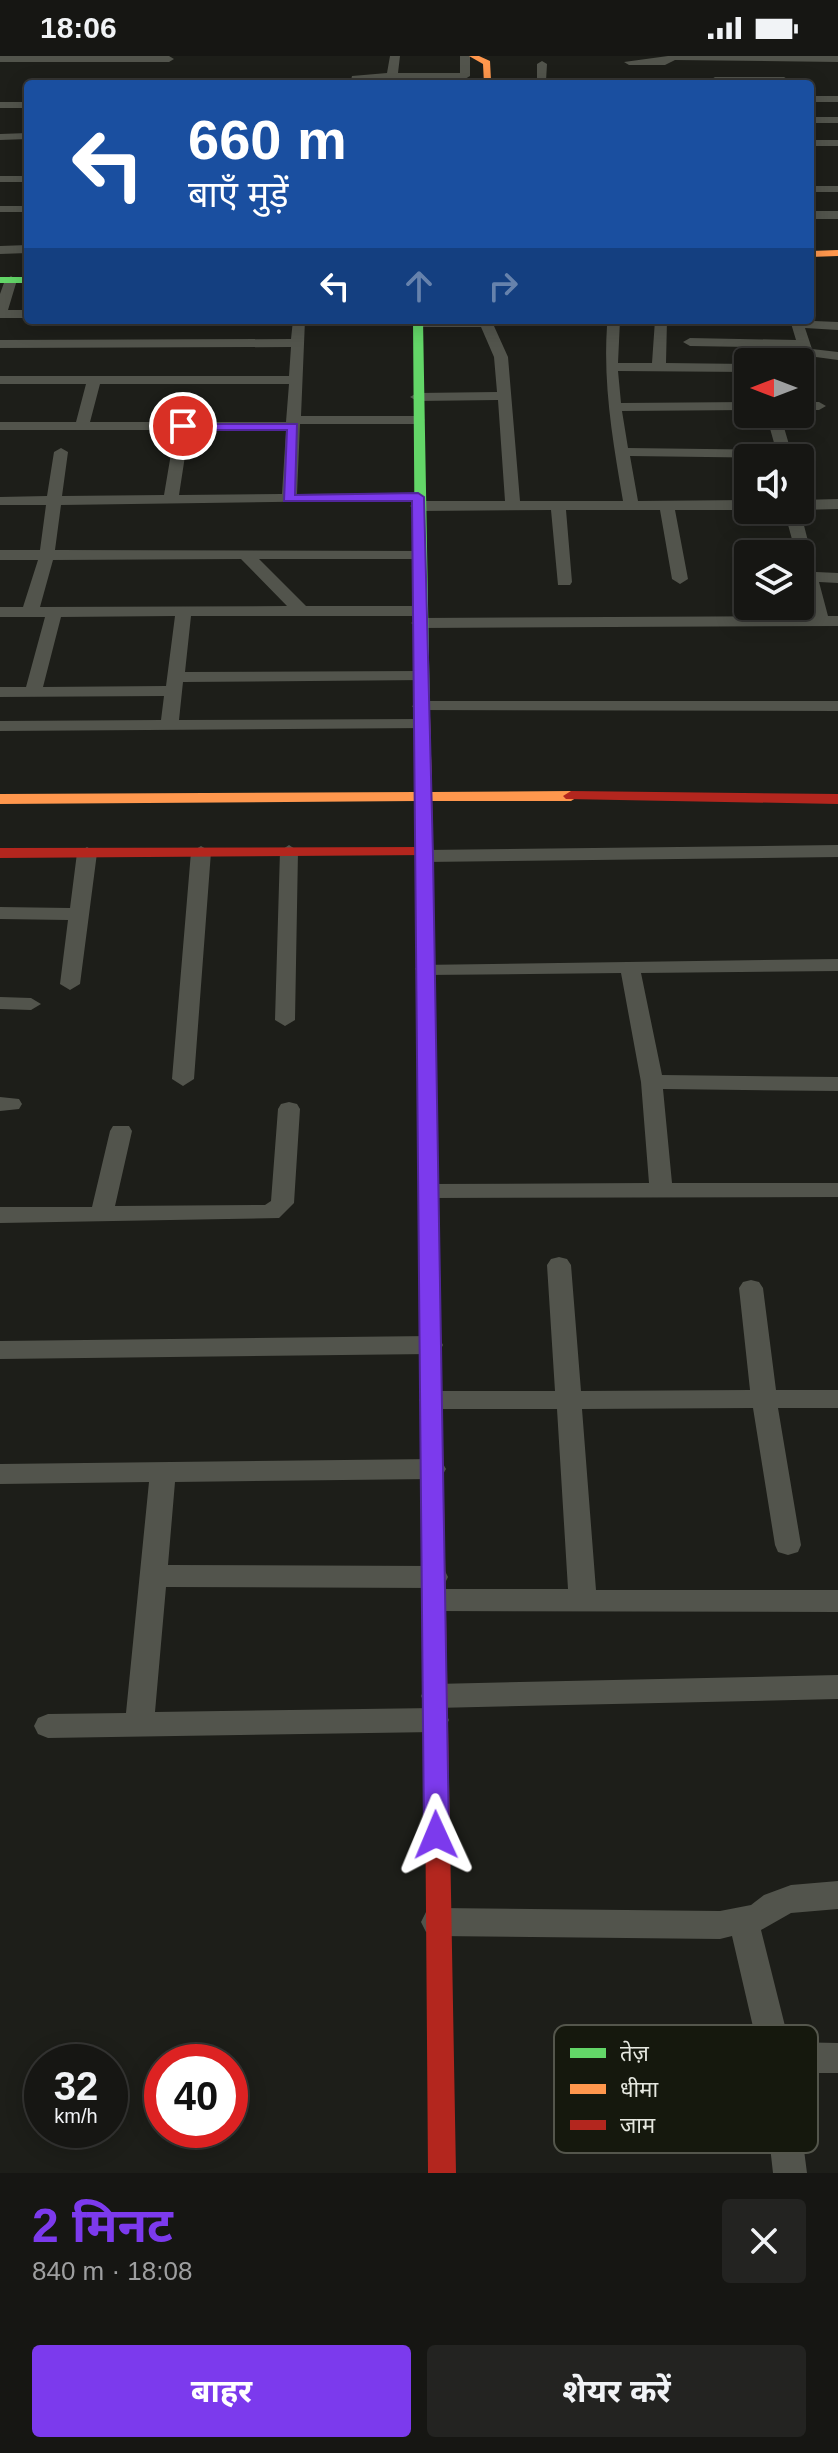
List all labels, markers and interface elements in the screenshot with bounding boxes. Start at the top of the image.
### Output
text: 18:06 [40,11,117,44]
text: 660 m [188,108,347,171]
icon: left [56,112,160,216]
text: बाएँ मुड़ें [188,174,289,215]
icon: left [313,264,357,308]
icon: ahead [397,264,441,308]
icon: right [481,264,525,308]
north arrow [734,348,814,428]
map controls [734,348,814,620]
pin [149,392,217,460]
icon: arrive [161,404,205,448]
button: sound [734,444,814,524]
button: layers [734,540,814,620]
position arrow [394,1793,478,1877]
legend [554,2025,818,2153]
text: तेज़ [620,2040,650,2066]
speed limit sign: 40 [144,2044,248,2148]
text: 32 [54,2064,98,2108]
text: धीमा [620,2077,658,2102]
text: km/h [54,2105,98,2127]
text: जाम [620,2113,656,2138]
text: 2 मिनट [32,2199,173,2252]
button: close [722,2199,806,2283]
text: 840 m · 18:08 [32,2256,192,2286]
button: बाहर [32,2345,411,2437]
button: शेयर करें [427,2345,806,2437]

